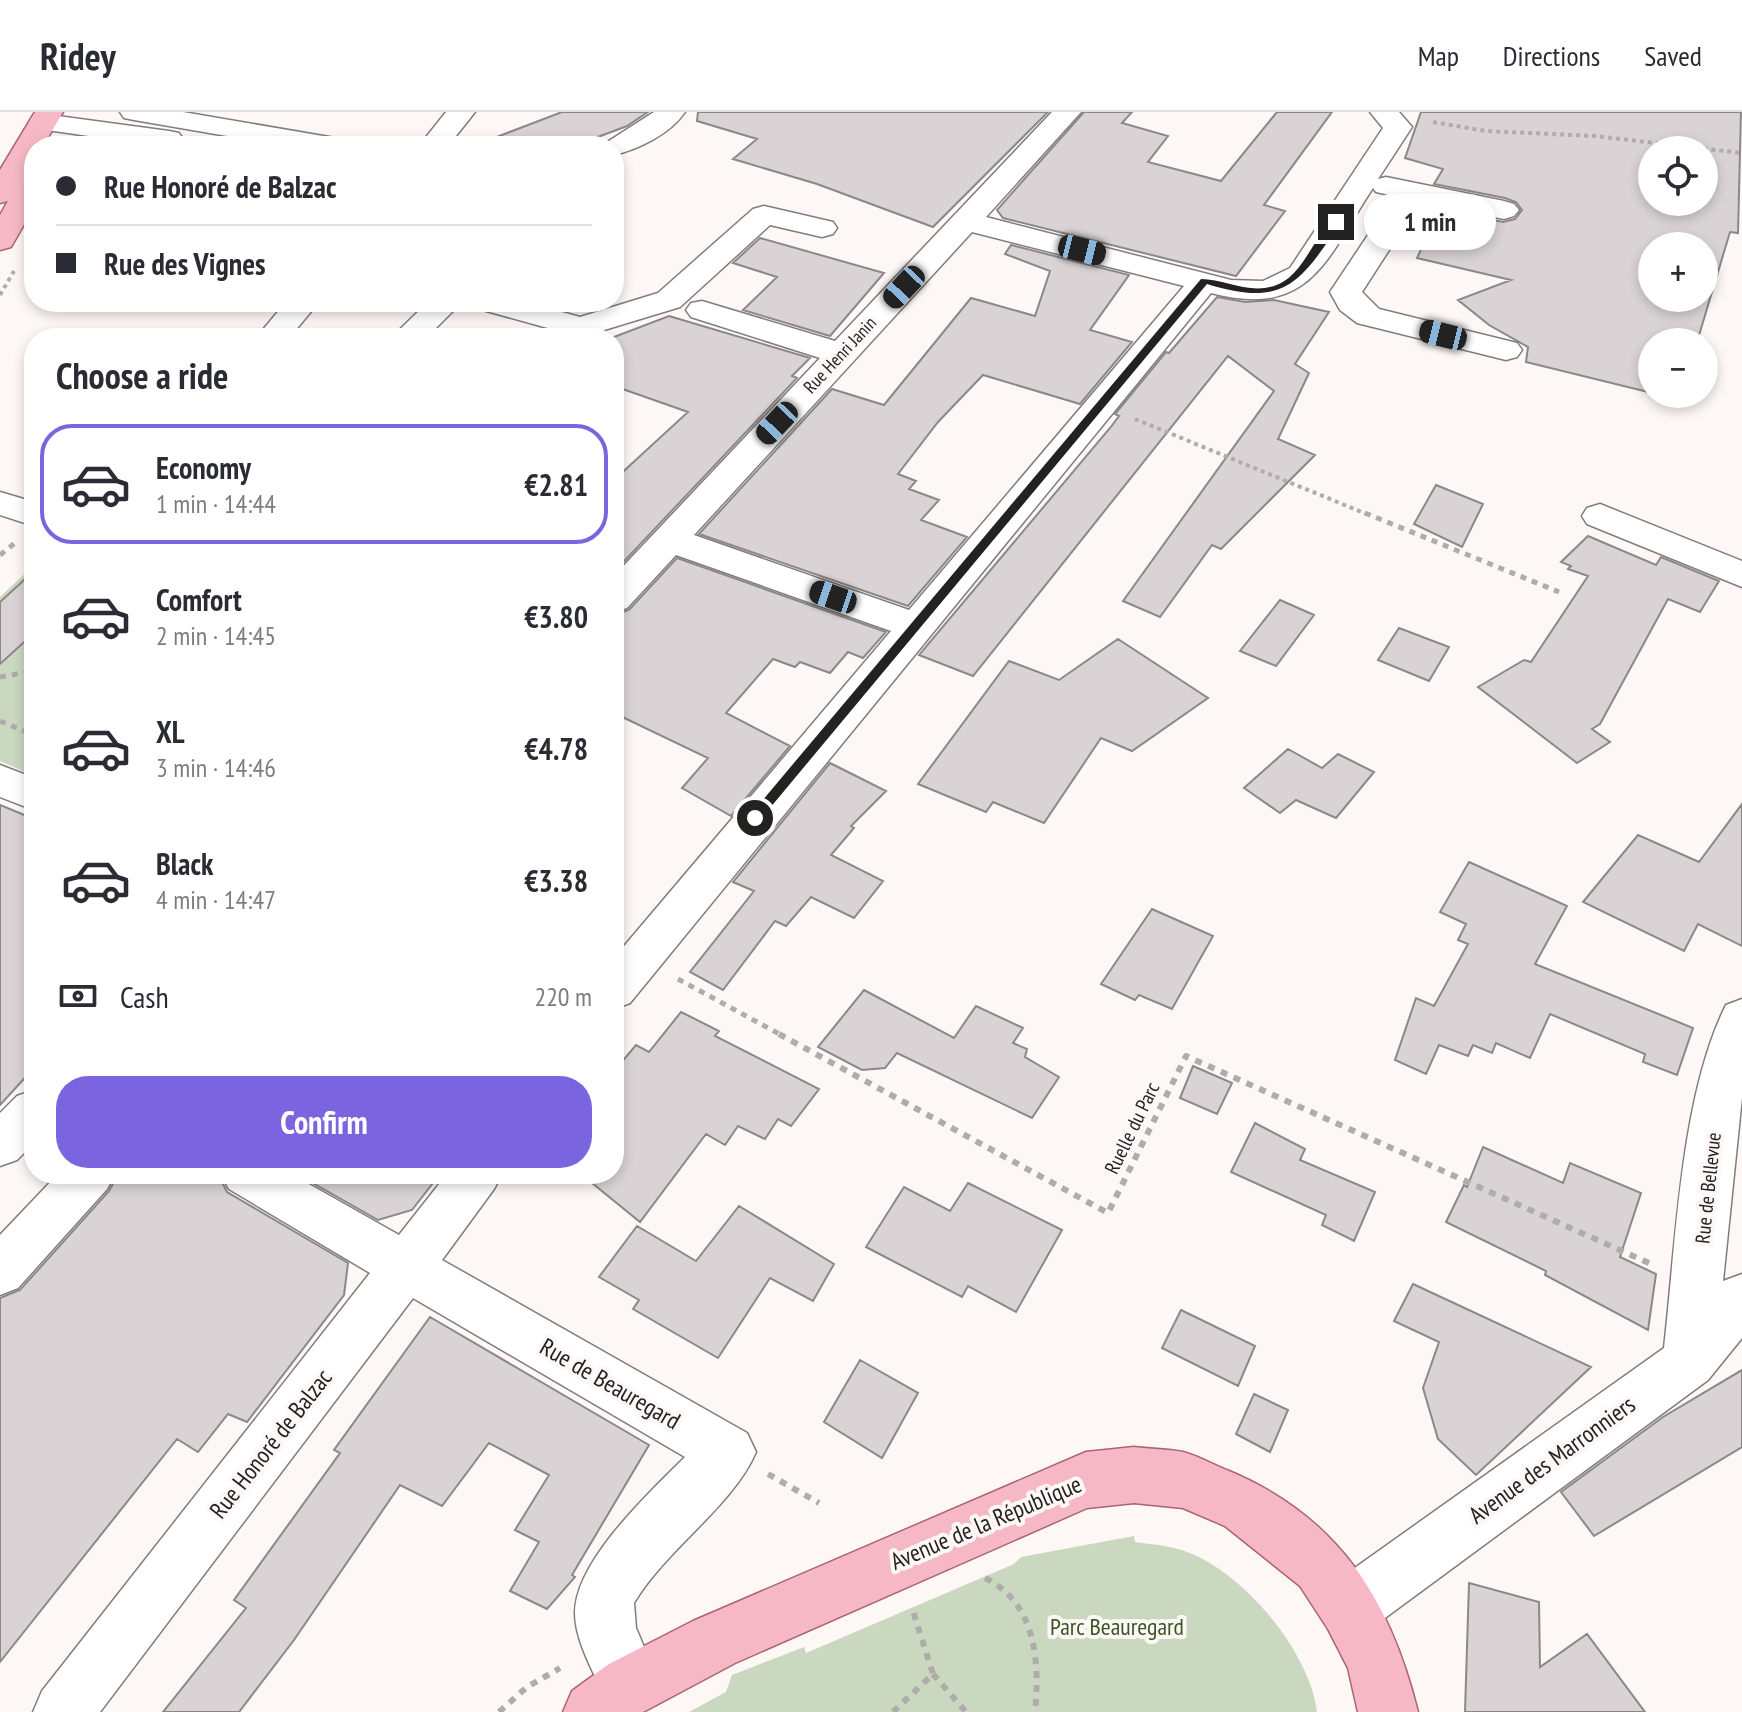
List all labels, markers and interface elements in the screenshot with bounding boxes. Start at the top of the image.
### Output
text: Ridey [40,31,116,80]
text: Map [1418,37,1459,74]
text: Directions [1503,37,1600,74]
text: Saved [1644,37,1702,74]
map controls [1638,136,1718,408]
button: locate [1638,136,1718,216]
text: Rue Honoré de Balzac [104,167,336,206]
callout: 1 min [1364,194,1496,250]
route end [1318,204,1354,240]
text: 1 min [1404,205,1456,238]
button: + [1638,232,1718,312]
car [1056,233,1108,267]
text: Rue des Vignes [104,244,266,283]
car [879,261,929,313]
street label: Rue Henri Janin [798,311,881,398]
car [1417,318,1469,352]
button: − [1638,328,1718,408]
text: Choose a ride [56,352,228,399]
car [752,397,802,449]
icon: car [60,448,132,520]
text: Economy [156,448,251,487]
text: €2.81 [524,465,588,504]
text: 1 min · 14:44 [156,487,276,520]
car [806,578,860,616]
icon: car [60,580,132,652]
text: Comfort [156,580,242,619]
text: €3.80 [524,597,588,636]
text: 2 min · 14:45 [156,619,276,652]
icon: car [60,712,132,784]
text: XL [156,712,185,751]
text: €4.78 [524,729,588,768]
text: 3 min · 14:46 [156,751,276,784]
route start [737,800,773,836]
icon: car [60,844,132,916]
text: Black [156,844,213,883]
text: €3.38 [524,861,588,900]
text: 4 min · 14:47 [156,883,276,916]
icon: cash [56,974,100,1018]
text: Cash [120,977,169,1016]
text: 220 m [534,980,592,1013]
button: Confirm [56,1076,592,1168]
street label: Ruelle du Parc [1099,1078,1165,1178]
street label: Rue de Bellevue [1689,1131,1727,1245]
street label: Rue de Beauregard [535,1331,686,1436]
street label: Rue Honoré de Balzac [203,1362,339,1525]
street label: Avenue des Marronniers [1462,1389,1641,1530]
street label: Avenue de la République [886,1468,1086,1577]
park label: Parc Beauregard [1050,1611,1184,1642]

